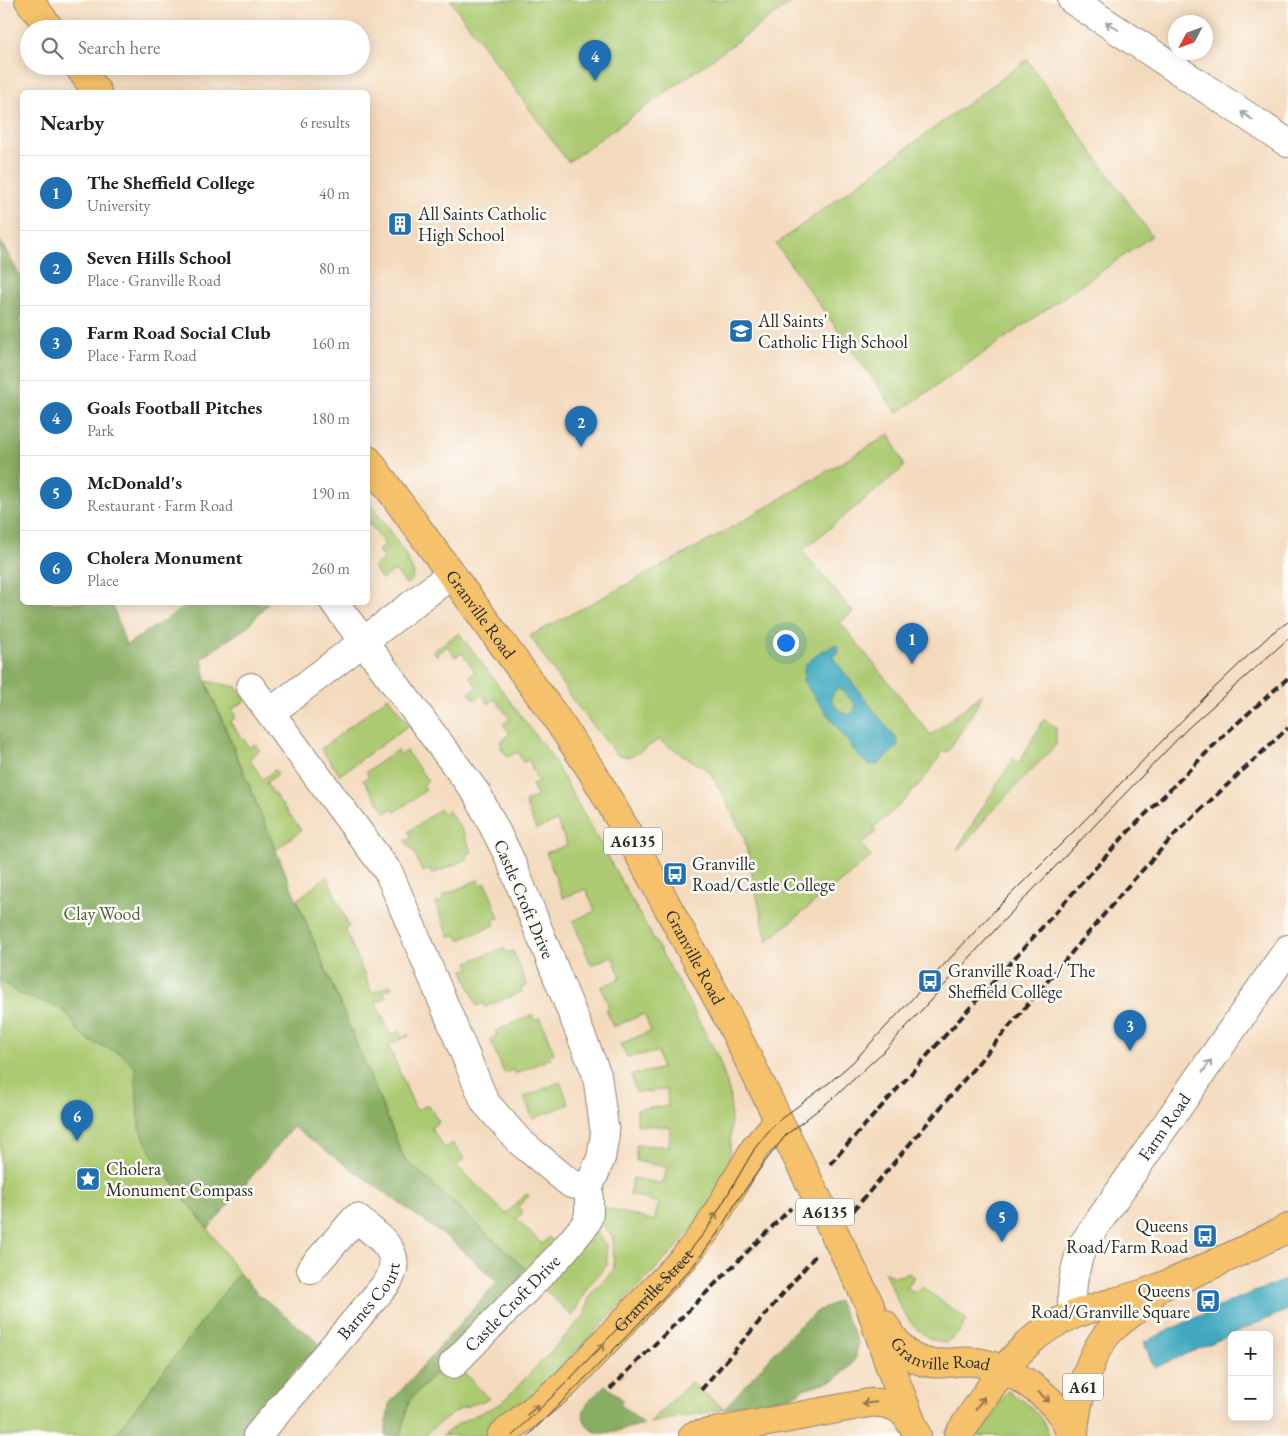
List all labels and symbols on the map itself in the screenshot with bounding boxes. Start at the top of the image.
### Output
north arrow [1168,15,1213,60]
one-way arrow [1106,21,1120,31]
pin: 4 [579,40,611,81]
one-way arrow [1241,111,1255,121]
place label: All Saints Catholic High School [417,202,547,246]
building icon: All Saints Catholic High School [387,211,413,237]
place label: All Saints' Catholic High School [757,309,908,353]
school or university icon: All Saints' Catholic High School [728,318,754,344]
pin: 2 [565,406,597,447]
street label: Granville Road [441,565,522,664]
pin: 1 [896,623,928,664]
your location [773,630,799,656]
road number: A6135 [604,828,662,854]
street label: Castle Croft Drive [489,836,560,962]
place label: Granville Road/Castle College [692,852,835,896]
bus stop icon: Granville Road/Castle College [662,861,688,887]
park label: Clay Wood [63,902,141,925]
street label: Granville Road [660,905,731,1009]
place label: Granville Road / The Sheffield College [948,959,1095,1003]
bus stop icon: Granville Road / The Sheffield College [917,968,943,994]
pin: 3 [1114,1010,1146,1051]
one-way arrow [1202,1060,1212,1074]
street label: Farm Road [1132,1088,1196,1165]
pin: 6 [61,1100,93,1141]
place label: Cholera Monument Compass [106,1157,253,1201]
place icon: Cholera Monument Compass [75,1166,101,1192]
road number: A6135 [796,1198,854,1226]
pin: 5 [986,1201,1018,1242]
one-way arrow [708,1213,718,1227]
place label: Queens Road/Farm Road [1066,1214,1189,1258]
bus stop icon: Queens Road/Farm Road [1192,1223,1218,1249]
street label: Granville Street [608,1244,698,1337]
street label: Castle Croft Drive [459,1249,565,1357]
street label: Barnes Court [332,1262,405,1344]
place label: Queens Road/Granville Square [1031,1279,1190,1323]
bus stop icon: Queens Road/Granville Square [1195,1288,1221,1314]
street label: Granville Road [886,1332,994,1376]
one-way arrow [593,1343,605,1355]
road number: A61 [1063,1374,1103,1400]
one-way arrow [1038,1391,1051,1403]
one-way arrow [975,1396,985,1410]
one-way arrow [861,1398,877,1408]
one-way arrow [526,1405,539,1416]

